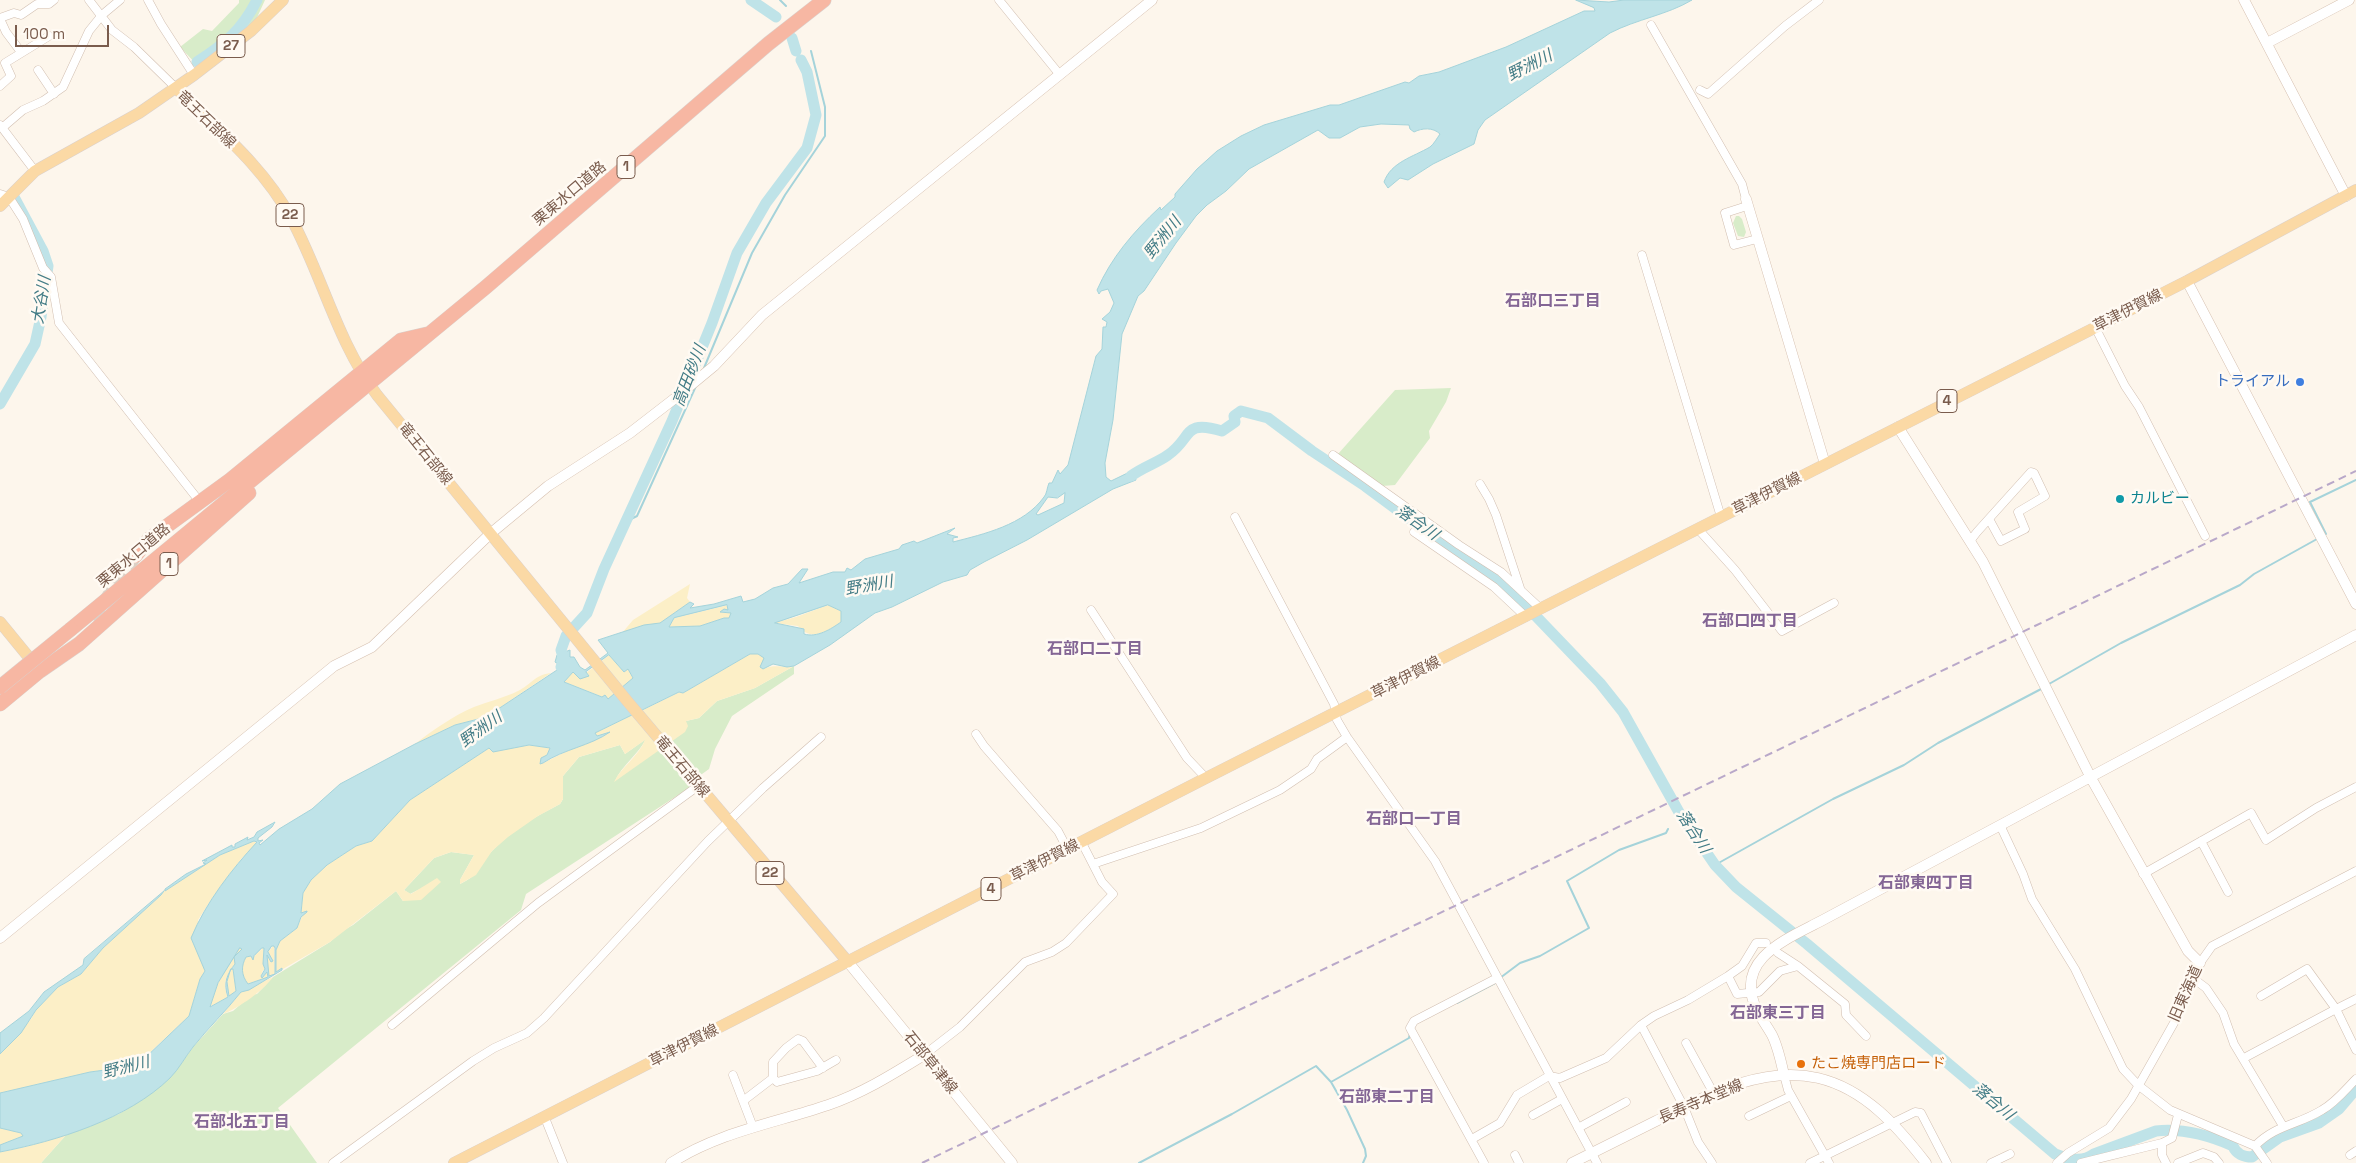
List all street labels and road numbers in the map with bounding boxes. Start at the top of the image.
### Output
road number: 27 [217,34,245,58]
street label: 竜王石部線 [173,87,239,153]
road number: 1 [617,156,635,178]
street label: 栗東水口道路 [530,158,610,230]
road number: 22 [276,204,304,226]
street label: 草津伊賀線 [2091,286,2165,336]
road number: 4 [1937,390,1957,412]
street label: 竜王石部線 [394,419,456,489]
street label: 草津伊賀線 [1730,469,1804,519]
street label: 栗東水口道路 [94,520,174,592]
road number: 1 [160,552,178,576]
street label: 草津伊賀線 [1369,653,1443,703]
street label: 竜王石部線 [651,732,713,802]
street label: 草津伊賀線 [1008,836,1082,886]
road number: 22 [756,861,784,884]
road number: 4 [981,878,1001,901]
street label: 旧東海道 [2166,963,2206,1025]
street label: 草津伊賀線 [647,1021,721,1071]
street label: 石部草津線 [899,1028,961,1098]
street label: 長寿寺本堂線 [1656,1076,1746,1128]

